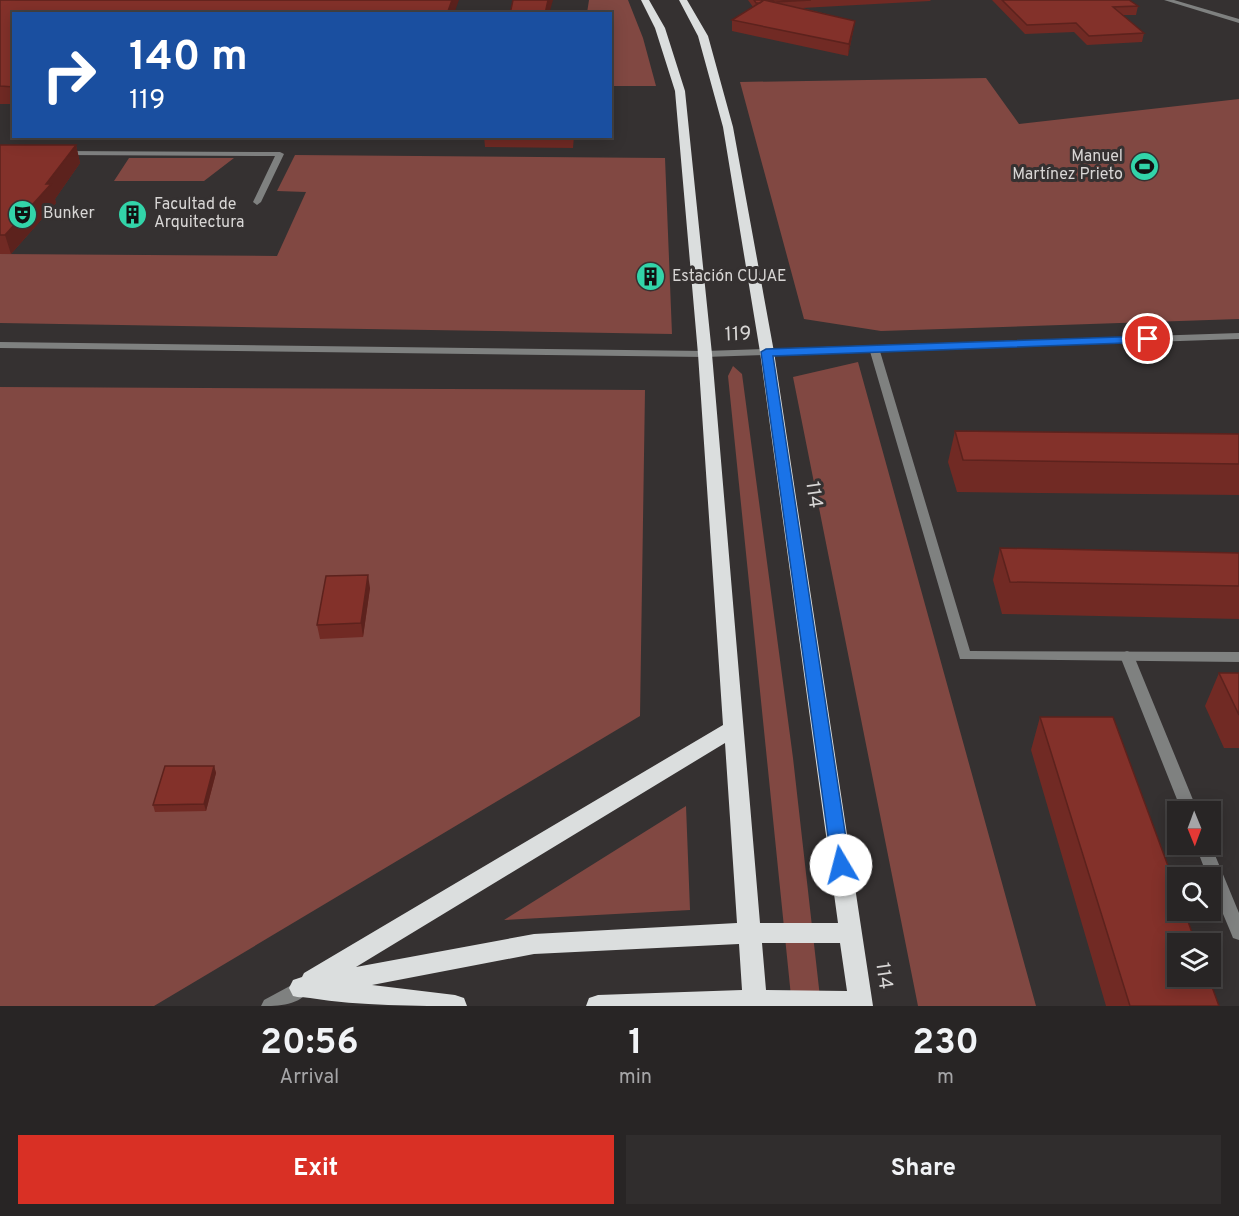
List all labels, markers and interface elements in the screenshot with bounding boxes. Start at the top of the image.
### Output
text: 140 m [129,32,248,85]
icon: right [30,36,108,114]
text: 119 [129,84,165,118]
place label: Manuel Martínez Prieto [1012,147,1123,185]
sports icon: Manuel Martínez Prieto [1128,150,1160,182]
place label: Facultad de Arquitectura [154,195,244,233]
theatre icon: Bunker [6,198,38,230]
building icon: Facultad de Arquitectura [117,198,149,230]
place label: Bunker [43,204,95,224]
building icon: Estación CUJAE [635,261,667,293]
place label: Estación CUJAE [672,267,787,287]
pin [1122,313,1173,364]
street label: 119 [724,322,752,348]
icon: arrive [1131,322,1164,355]
street label: 114 [798,480,828,510]
north arrow [1167,801,1221,855]
map controls [1167,801,1221,987]
position arrow [809,833,873,897]
button: search [1167,867,1221,921]
button: layers [1167,933,1221,987]
street label: 114 [868,961,898,991]
text: 20:56 [260,1021,359,1067]
text: 1 [628,1021,643,1067]
text: 230 [912,1021,979,1067]
text: Arrival [280,1065,339,1091]
text: min [619,1065,652,1091]
text: m [937,1065,954,1091]
button: Exit [18,1135,614,1204]
button: Share [626,1135,1221,1204]

